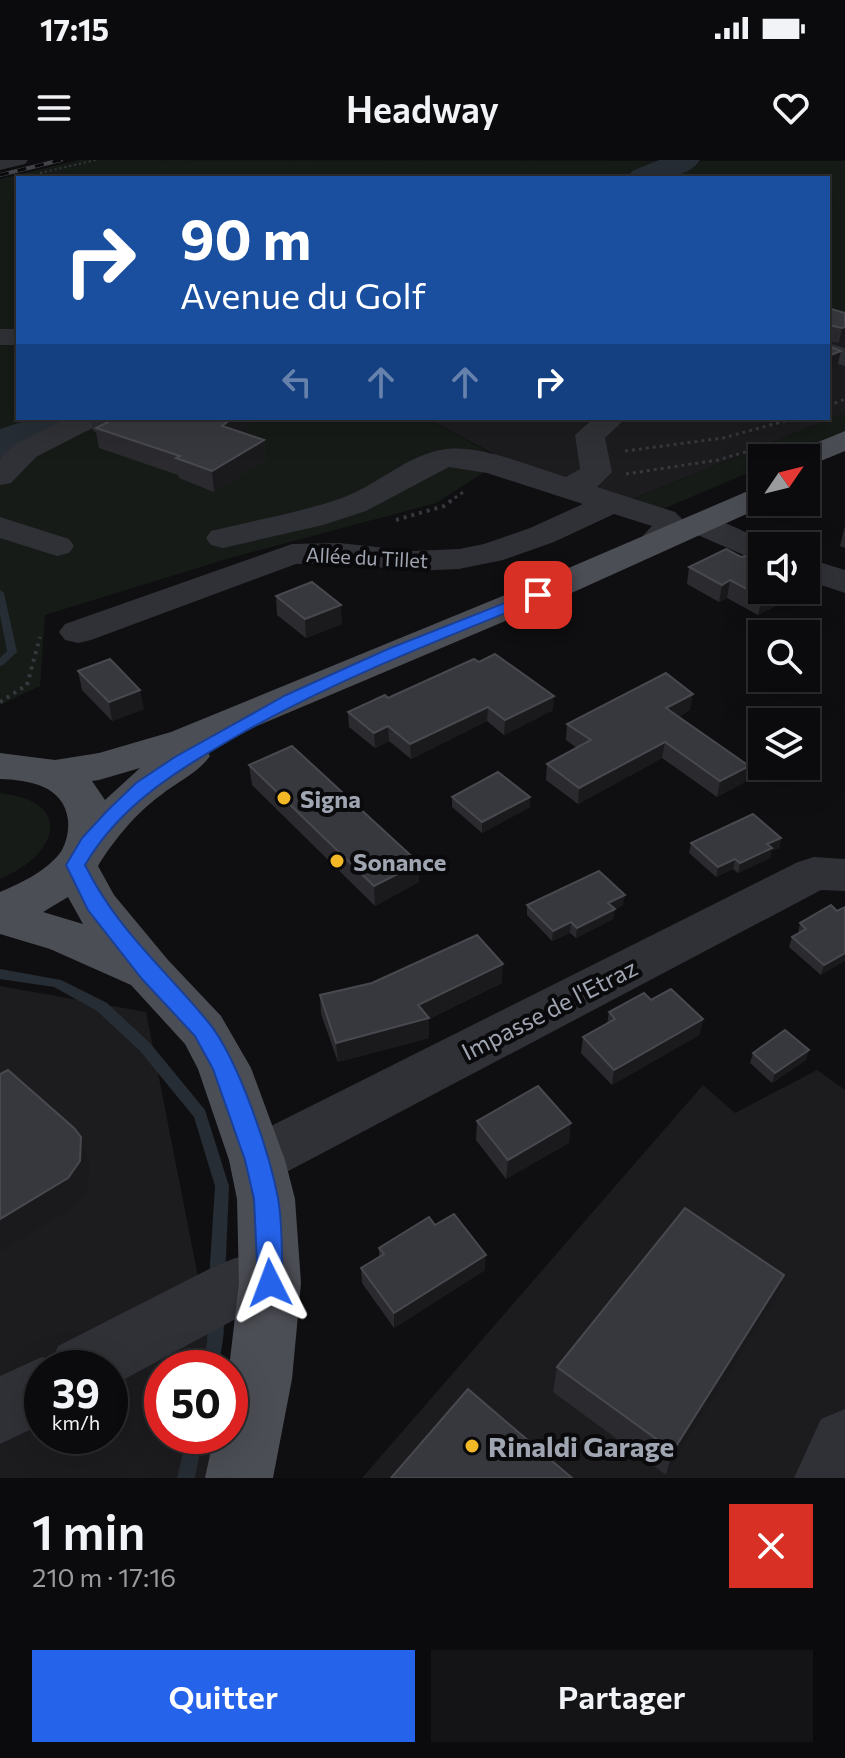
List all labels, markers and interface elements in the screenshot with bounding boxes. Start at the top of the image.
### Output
text: 17:15 [40,10,109,47]
icon: menu [32,86,76,130]
text: Headway [346,86,499,130]
icon: heart [769,86,813,130]
text: 90 m [180,203,311,272]
icon: right [48,208,152,312]
text: Avenue du Golf [180,272,426,316]
icon: left [275,360,319,404]
icon: ahead [359,360,403,404]
icon: ahead [443,360,487,404]
icon: right [527,360,571,404]
north arrow [748,444,820,516]
map controls [748,444,820,780]
button: sound [748,532,820,604]
street label: Allée du Tillet [305,542,429,572]
pin [504,561,572,629]
icon: arrive [516,573,560,617]
button: search [748,620,820,692]
button: layers [748,708,820,780]
place label: Signa [300,784,361,813]
marker: Signa [275,789,293,807]
place label: Sonance [353,847,446,876]
marker: Sonance [328,852,346,870]
street label: Impasse de l'Etraz [456,952,642,1066]
position arrow [228,1241,312,1325]
speed limit sign: 50 [144,1350,248,1454]
text: 39 [52,1367,100,1416]
text: km/h [52,1410,100,1434]
place label: Rinaldi Garage [488,1429,674,1463]
marker: Rinaldi Garage [463,1437,481,1455]
text: 1 min [32,1501,145,1560]
button: close [729,1504,813,1588]
text: 210 m · 17:16 [32,1561,176,1592]
button: Quitter [32,1650,415,1742]
button: Partager [431,1650,813,1742]

